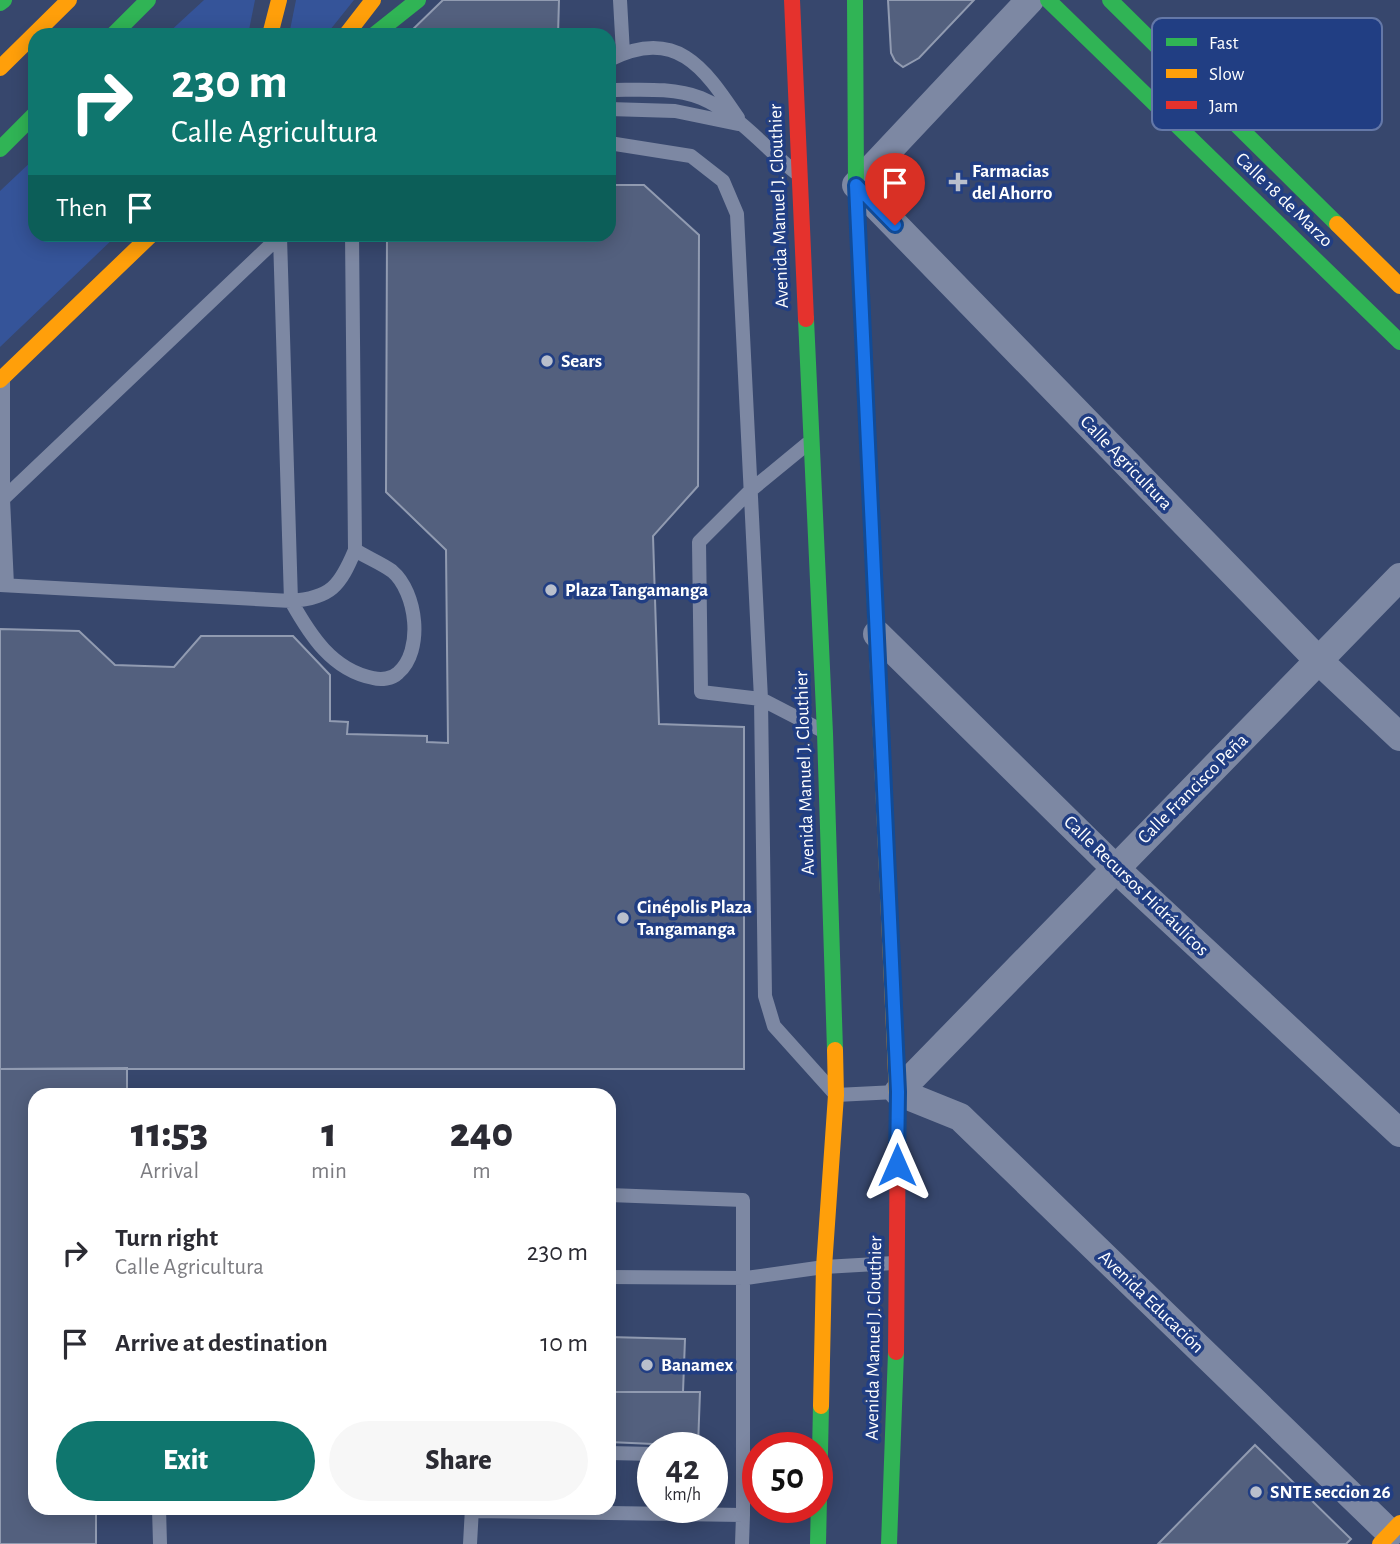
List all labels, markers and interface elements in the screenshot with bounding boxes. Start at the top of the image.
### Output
legend [1152,18,1382,130]
text: Fast [1209,34,1239,53]
icon: right [56,56,147,147]
text: 230 m [171,58,288,107]
text: Slow [1209,65,1245,84]
text: Jam [1209,97,1238,116]
street label: Avenida Manuel J. Clouthier [766,103,792,309]
text: Calle Agricultura [171,116,378,148]
street label: Calle 18 de Marzo [1232,149,1336,251]
pin [865,153,925,225]
place label: Farmacias del Ahorro [972,162,1052,203]
icon: arrive [876,164,914,202]
marker: Farmacias del Ahorro [950,174,966,190]
icon: arrive [121,189,159,227]
text: Then [56,195,107,221]
place label: Sears [561,352,602,371]
marker: Sears [539,353,555,369]
street label: Calle Agricultura [1076,412,1176,514]
place label: Plaza Tangamanga [565,581,708,600]
marker: Plaza Tangamanga [543,582,559,598]
street label: Avenida Manuel J. Clouthier [792,670,818,876]
street label: Calle Francisco Peña [1134,730,1252,848]
street label: Calle Recursos Hidráulicos [1060,812,1212,960]
place label: Cinépolis Plaza Tangamanga [637,898,752,939]
marker: Cinépolis Plaza Tangamanga [615,910,631,926]
text: 11:53 [131,1112,208,1154]
text: 1 [321,1112,337,1154]
text: 240 [450,1112,513,1154]
position arrow [860,1128,934,1202]
text: Arrival [140,1160,199,1183]
text: min [311,1160,347,1183]
text: m [472,1160,491,1183]
text: Turn right [115,1225,218,1251]
icon: right [56,1234,94,1272]
street label: Avenida Manuel J. Clouthier [863,1236,885,1440]
text: 230 m [527,1239,588,1265]
street label: Avenida Educación [1095,1247,1207,1357]
text: Calle Agricultura [115,1256,264,1279]
icon: arrive [56,1325,94,1363]
text: Arrive at destination [115,1330,328,1356]
text: 10 m [540,1330,588,1356]
place label: Banamex [661,1356,733,1375]
marker: Banamex [639,1357,655,1373]
button: Exit [56,1421,315,1501]
button: Share [329,1421,588,1501]
speed limit sign: 50 [742,1432,833,1523]
text: 42 [665,1451,700,1486]
place label: SNTE seccion 26 [1270,1483,1391,1502]
marker: SNTE seccion 26 [1248,1484,1264,1500]
text: km/h [664,1486,701,1504]

